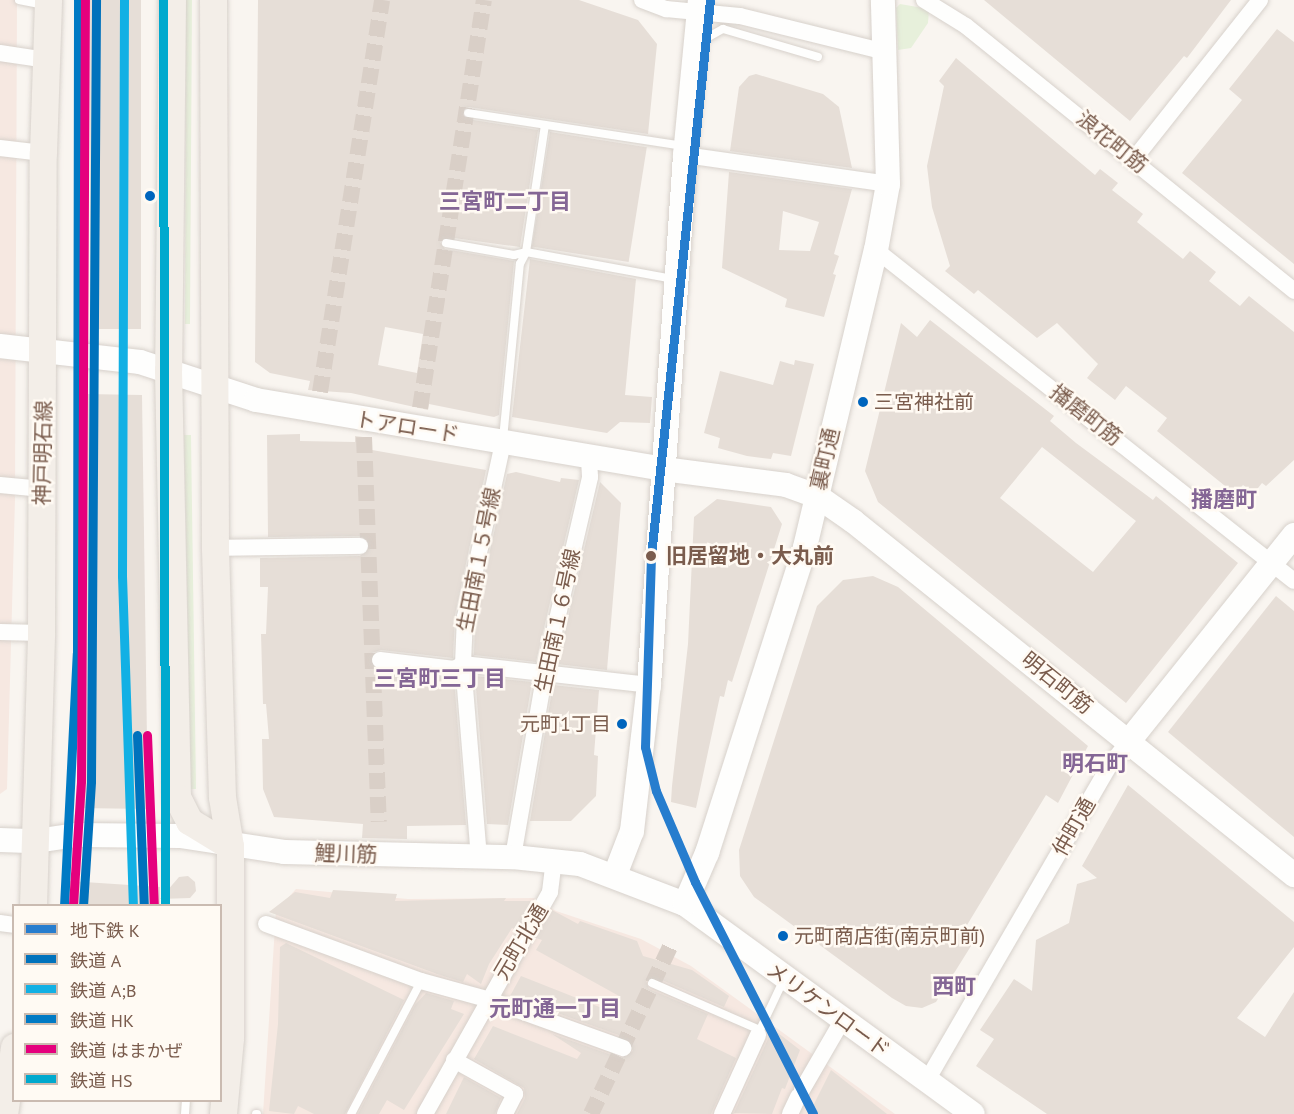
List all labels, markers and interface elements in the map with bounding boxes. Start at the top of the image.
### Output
street label: 浪花町筋 [1071,106,1153,178]
district label: 三宮町二丁目 [439,189,571,215]
unlabelled marker [144,190,156,202]
street label: 播磨町筋 [1045,379,1127,451]
place label: 三宮神社前 [874,390,974,414]
marker: 三宮神社前 [857,396,869,408]
street label: 神戸明石線 [29,400,57,506]
street label: トアロード [353,406,461,448]
street label: 裏町通 [806,425,844,493]
street label: 生田南１５号線 [453,485,505,635]
district label: 播磨町 [1191,487,1257,513]
place label: 旧居留地・大丸前 [666,543,834,569]
street label: 生田南１６号線 [530,546,586,696]
marker: 旧居留地・大丸前 [641,546,661,566]
street label: 明石町筋 [1016,647,1098,719]
district label: 三宮町三丁目 [374,666,506,692]
place label: 元町1丁目 [520,712,611,736]
marker: 元町1丁目 [616,718,628,730]
district label: 明石町 [1062,751,1128,777]
street label: 仲町通 [1047,793,1101,861]
street label: 鯉川筋 [314,840,378,868]
street label: 元町北通 [489,900,553,984]
legend [12,904,222,1102]
text: 地下鉄 K [70,919,140,942]
place label: 元町商店街(南京町前) [794,924,985,948]
marker: 元町商店街(南京町前) [777,930,789,942]
text: 鉄道 A [70,949,121,972]
street label: メリケンロード [761,957,895,1063]
district label: 西町 [932,974,976,1000]
text: 鉄道 A;B [70,979,136,1002]
district label: 元町通一丁目 [489,996,621,1022]
text: 鉄道 HK [70,1009,134,1032]
text: 鉄道 はまかぜ [70,1039,183,1062]
text: 鉄道 HS [70,1069,132,1092]

